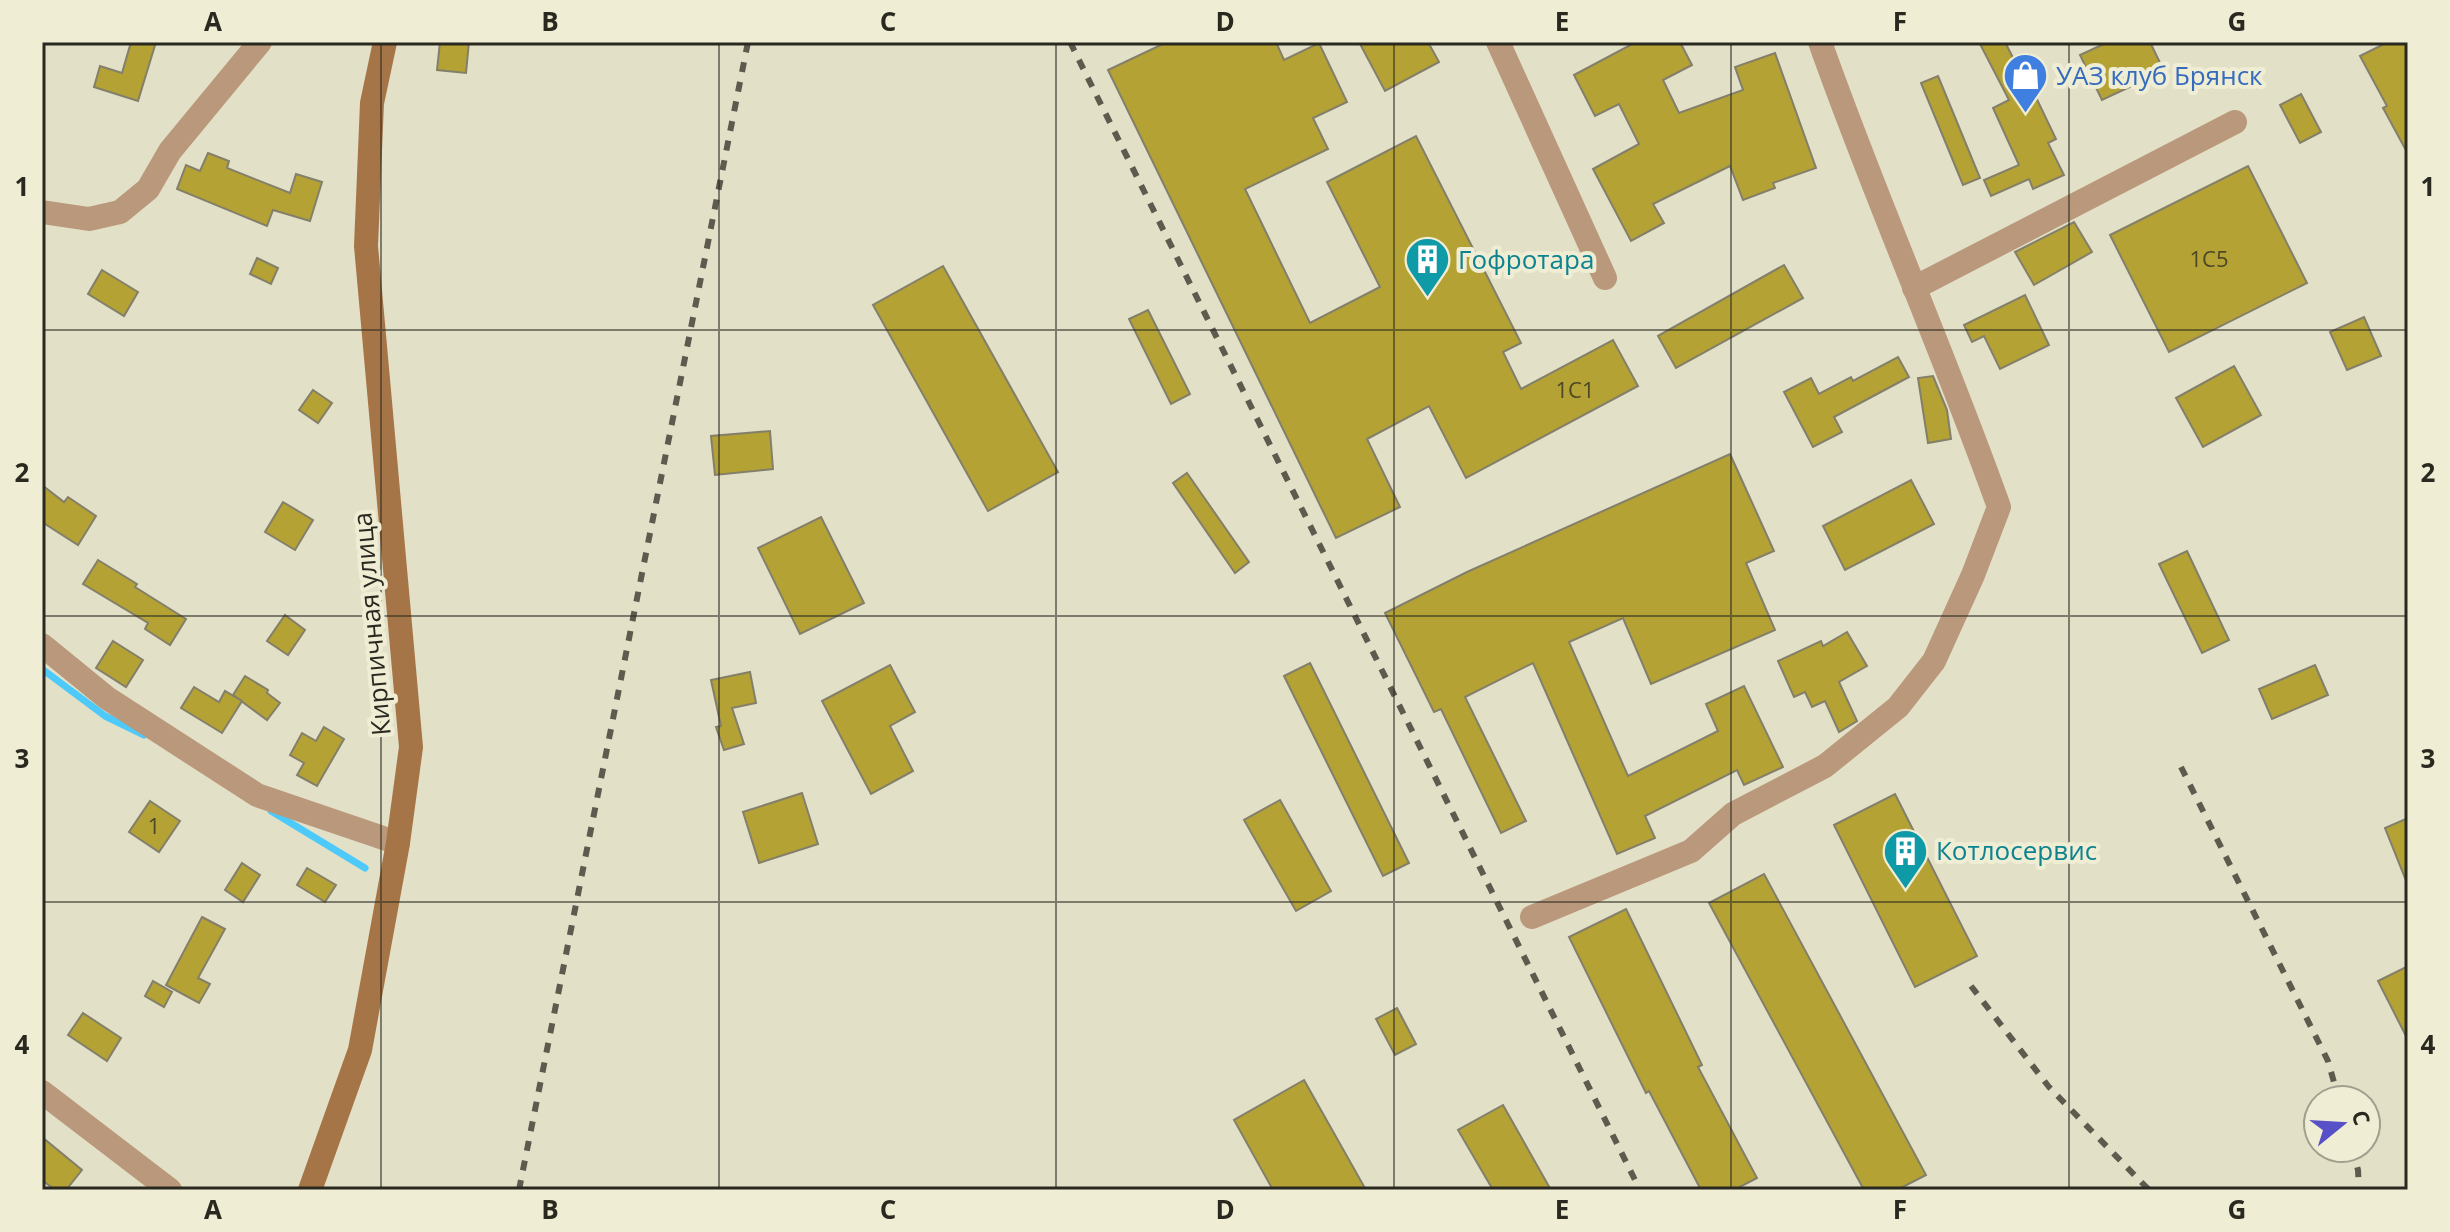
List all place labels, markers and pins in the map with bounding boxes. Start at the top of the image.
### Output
shop icon: УАЗ клуб Брянск [2001,52,2049,115]
place label: УАЗ клуб Брянск [2056,57,2263,93]
building icon: Гофротара [1403,236,1451,299]
place label: Гофротара [1458,241,1594,277]
building icon: Котлосервис [1881,827,1929,890]
place label: Котлосервис [1936,832,2097,868]

